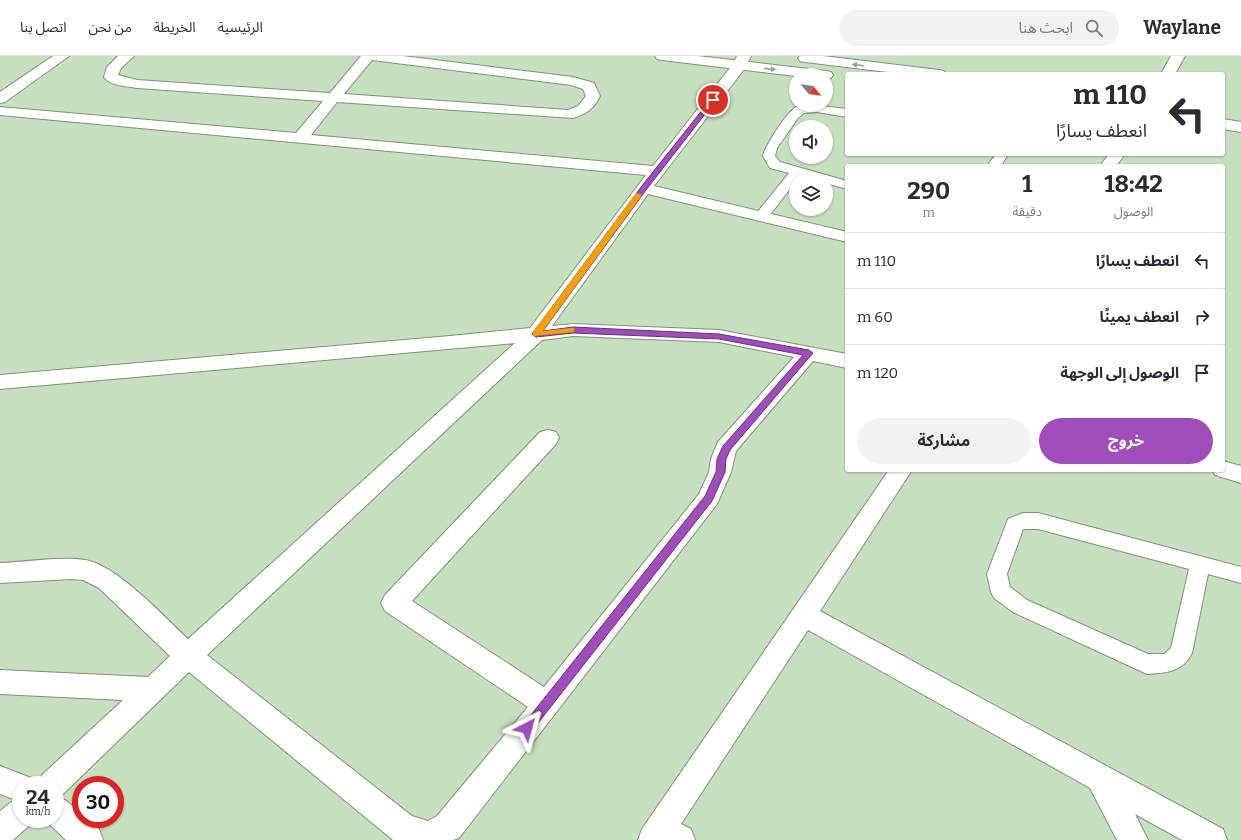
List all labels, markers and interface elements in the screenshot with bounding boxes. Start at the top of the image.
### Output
search box [839,10,1119,46]
text: Waylane [1143,16,1221,39]
icon: search [1083,17,1105,39]
text: اتصل بنا [20,19,66,36]
text: من نحن [88,19,132,36]
text: الخريطة [154,19,196,36]
text: الرئيسية [218,19,263,36]
text: ابحث هنا [1018,19,1073,37]
one-way arrow [852,61,864,68]
one-way arrow [764,65,776,72]
north arrow [789,68,833,112]
map controls [789,68,833,216]
text: 110 m [1073,78,1147,111]
pin [696,83,730,117]
icon: left [1161,88,1213,140]
icon: arrive [702,89,724,111]
button: sound [789,120,833,164]
text: انعطف يسارًا [1056,120,1147,142]
text: 1 [1022,170,1032,198]
text: 18:42 [1104,170,1163,198]
button: layers [789,172,833,216]
text: 290 [907,177,950,205]
text: دقيقة [1012,204,1042,219]
text: الوصول [1114,204,1153,219]
text: m [923,205,935,220]
icon: left [1191,250,1213,272]
text: 110 m [857,252,896,270]
text: انعطف يسارًا [1096,252,1179,270]
icon: right [1191,306,1213,328]
text: 60 m [857,308,893,326]
text: انعطف يمينًا [1100,308,1179,326]
icon: arrive [1191,362,1213,384]
text: 120 m [857,364,898,382]
text: الوصول إلى الوجهة [1060,364,1179,382]
button: مشاركة [857,418,1031,464]
button: خروج [1039,418,1213,464]
position arrow [506,707,548,749]
speed limit sign: 30 [72,776,124,828]
text: 24 [26,785,50,809]
text: km/h [26,806,50,818]

